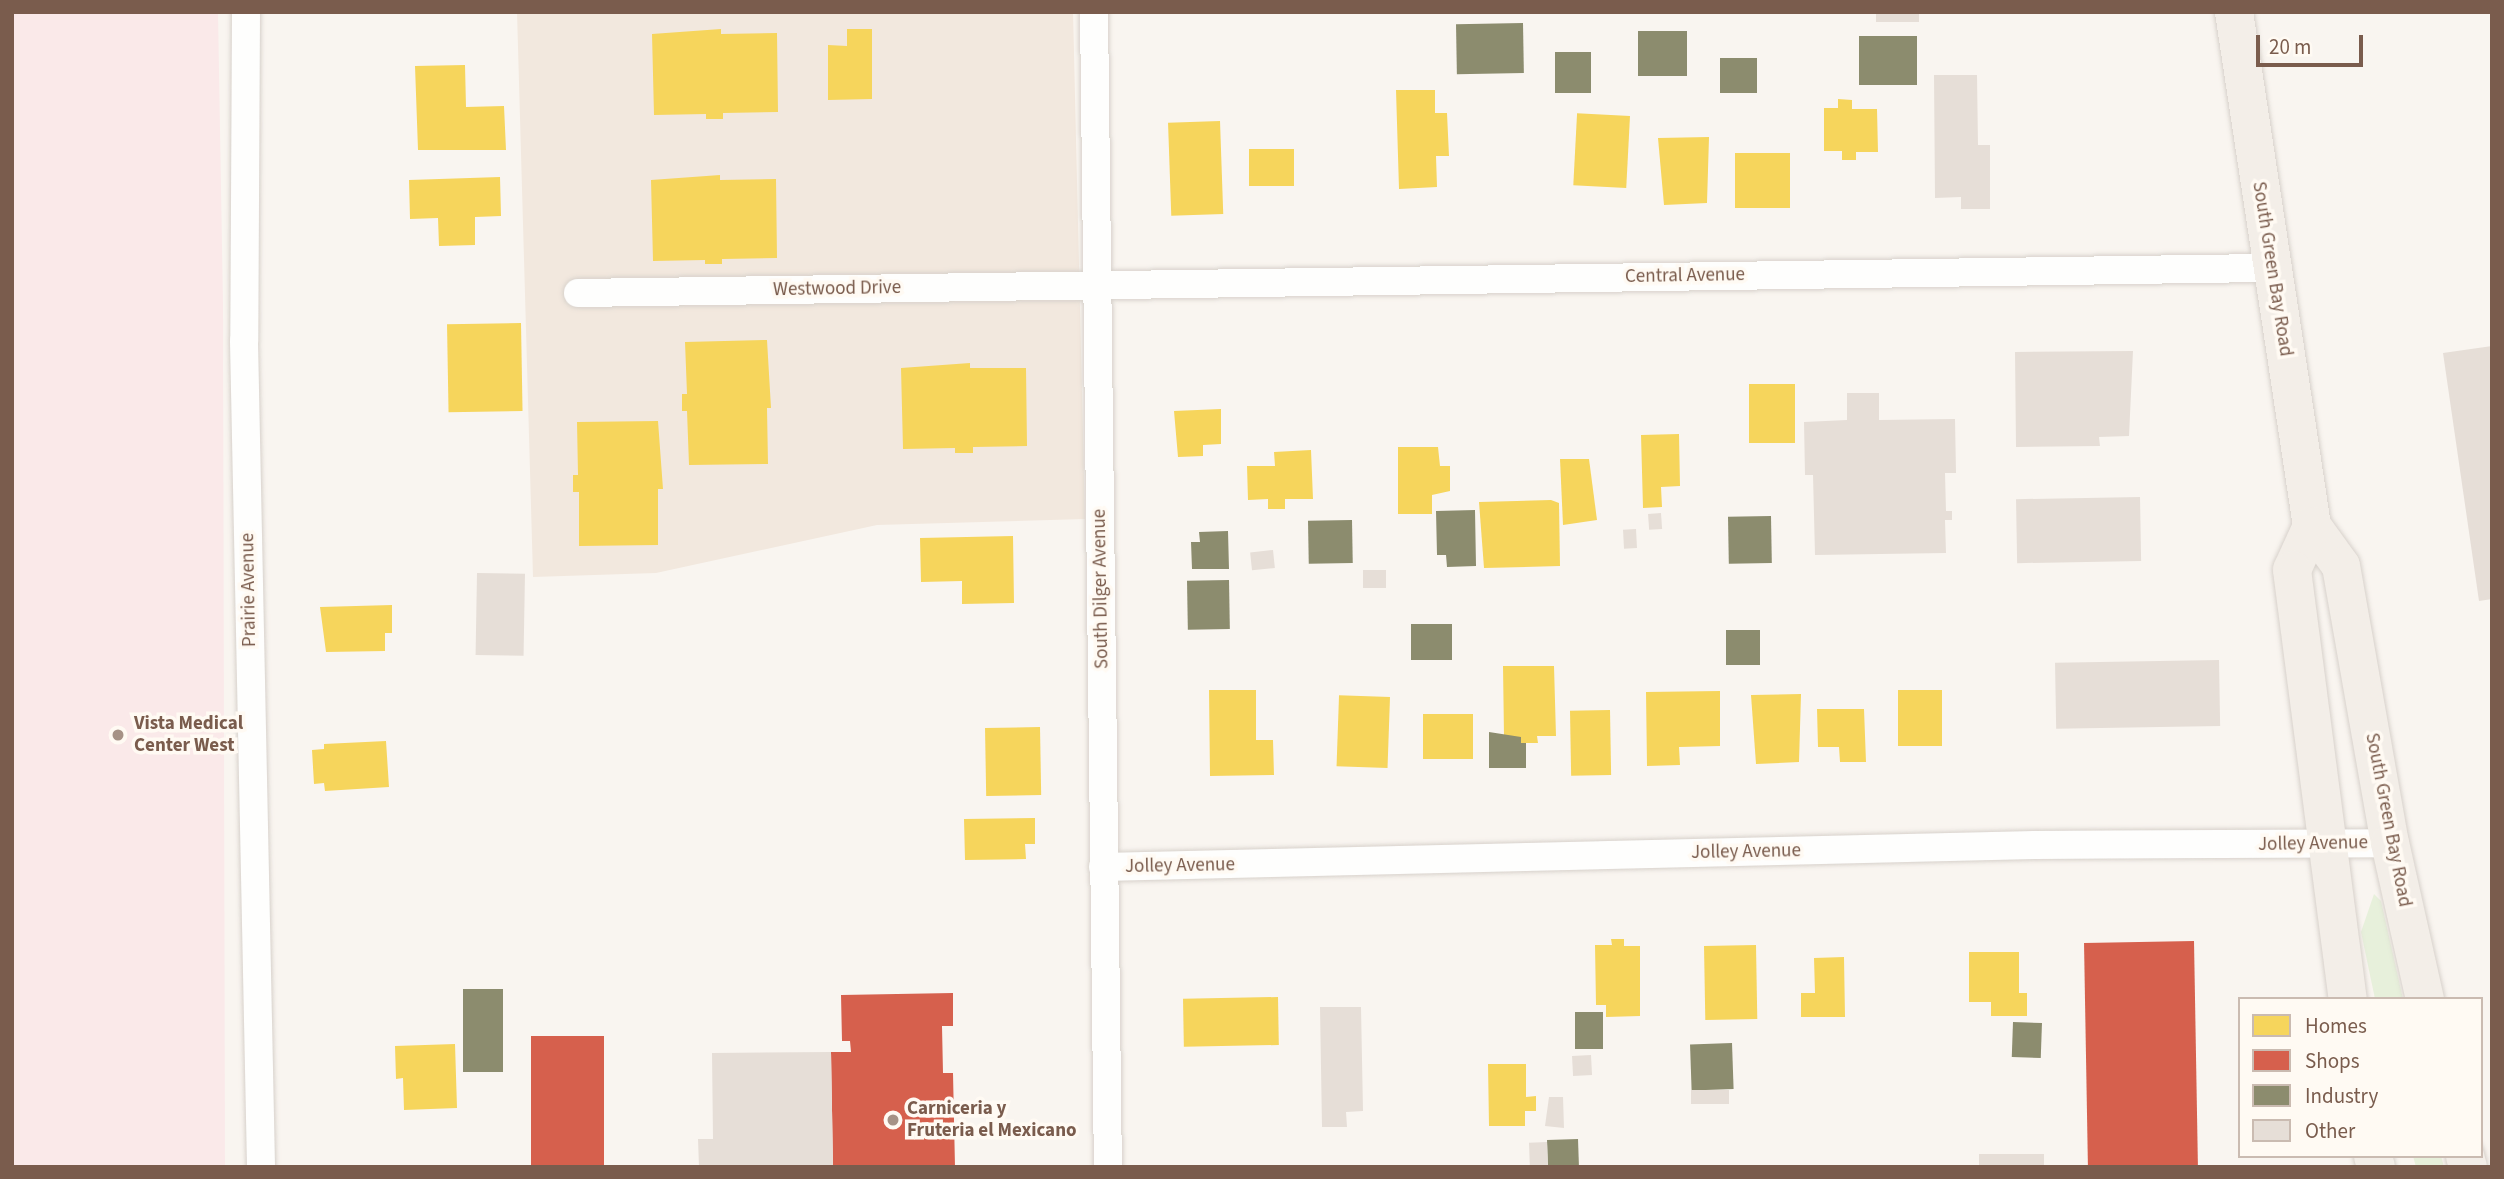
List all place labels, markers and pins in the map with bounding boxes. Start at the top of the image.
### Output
place label: Vista Medical Center West [134,713,243,757]
marker: Vista Medical Center West [108,725,128,745]
place label: Carniceria y Fruteria el Mexicano [907,1098,1077,1142]
marker: Carniceria y Fruteria el Mexicano [885,1112,901,1128]

